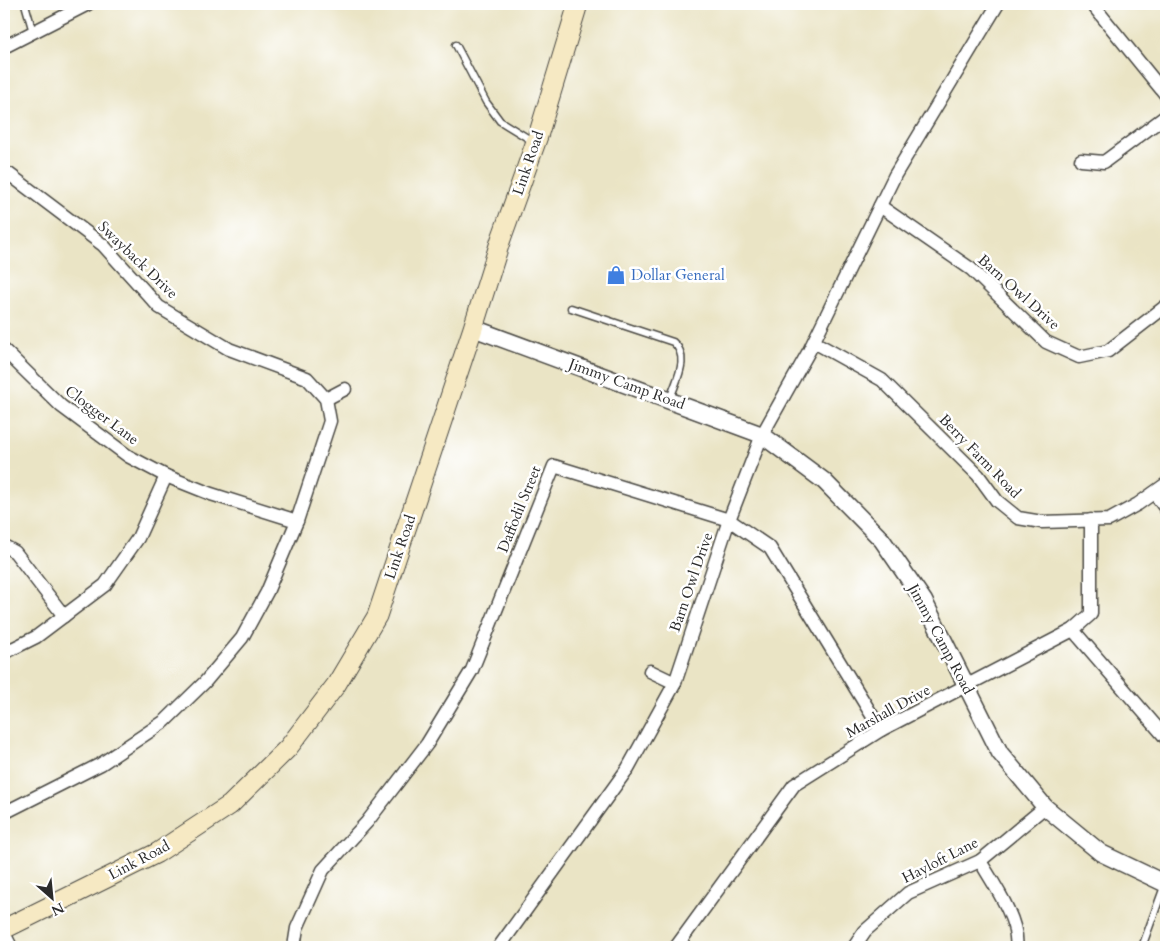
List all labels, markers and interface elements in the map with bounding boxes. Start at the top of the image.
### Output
street label: Link Road [508,128,548,198]
street label: Swayback Drive [94,217,182,303]
street label: Barn Owl Drive [974,250,1064,334]
shop icon: Dollar General [605,264,627,286]
place label: Dollar General [631,265,725,285]
street label: Jimmy Camp Road [564,353,688,414]
street label: Clogger Lane [61,381,143,449]
street label: Berry Farm Road [935,409,1025,503]
street label: Daffodil Street [493,462,546,555]
street label: Link Road [380,512,420,582]
street label: Barn Owl Drive [665,529,717,634]
street label: Jimmy Camp Road [903,579,979,698]
street label: Marshall Drive [842,679,934,742]
street label: Hayloft Lane [898,832,982,888]
street label: Link Road [105,835,173,885]
north arrow [28,874,78,924]
text: N [48,898,67,920]

